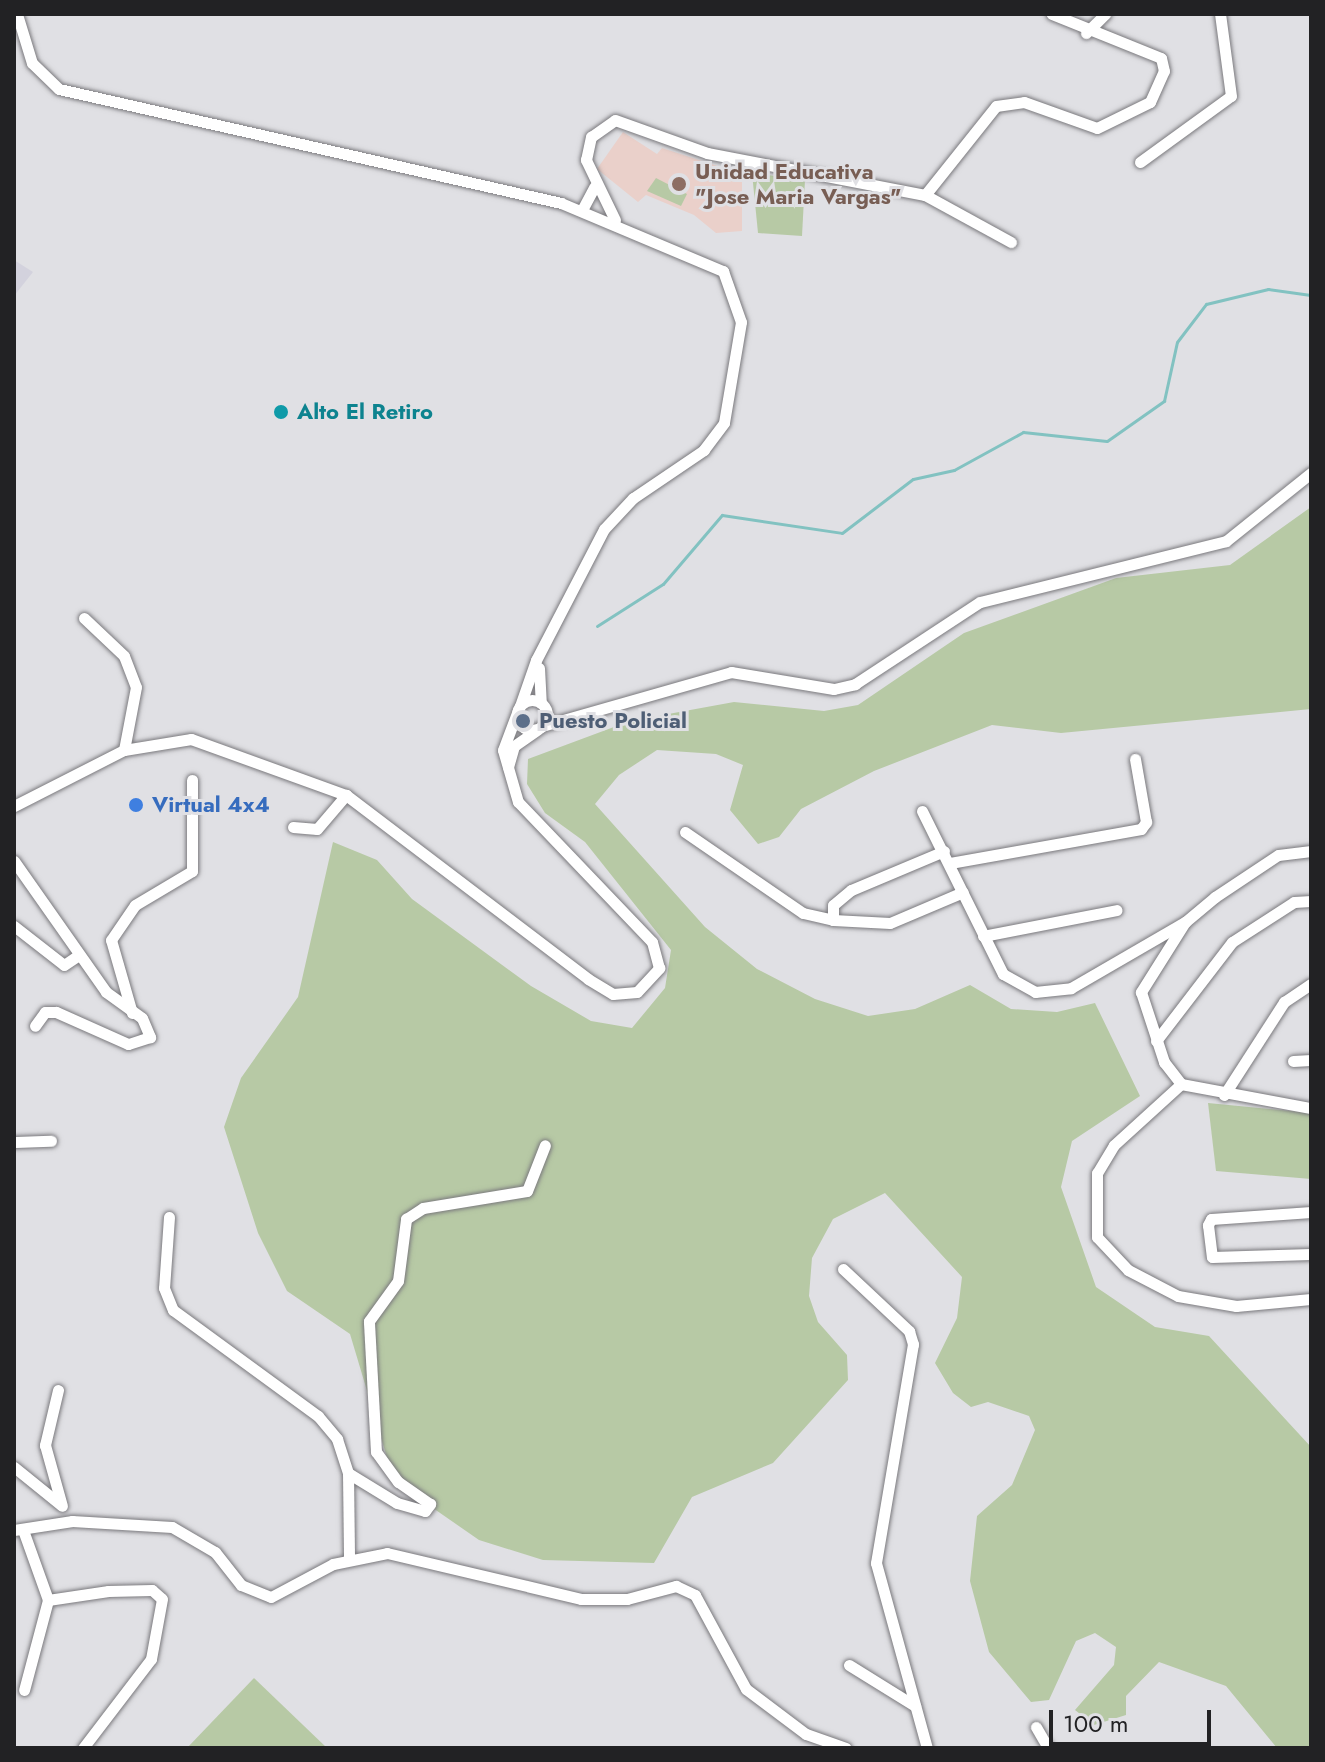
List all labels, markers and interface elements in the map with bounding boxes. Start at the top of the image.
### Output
place label: Unidad Educativa "Jose Maria Vargas" [695,158,901,210]
marker: Unidad Educativa "Jose Maria Vargas" [670,175,688,193]
place label: Alto El Retiro [297,399,433,425]
marker: Alto El Retiro [272,403,290,421]
place label: Puesto Policial [539,708,687,734]
marker: Puesto Policial [514,712,532,730]
place label: Virtual 4x4 [152,792,270,818]
marker: Virtual 4x4 [127,796,145,814]
scale bar [1053,1694,1215,1744]
text: 100 m [1063,1706,1129,1741]

